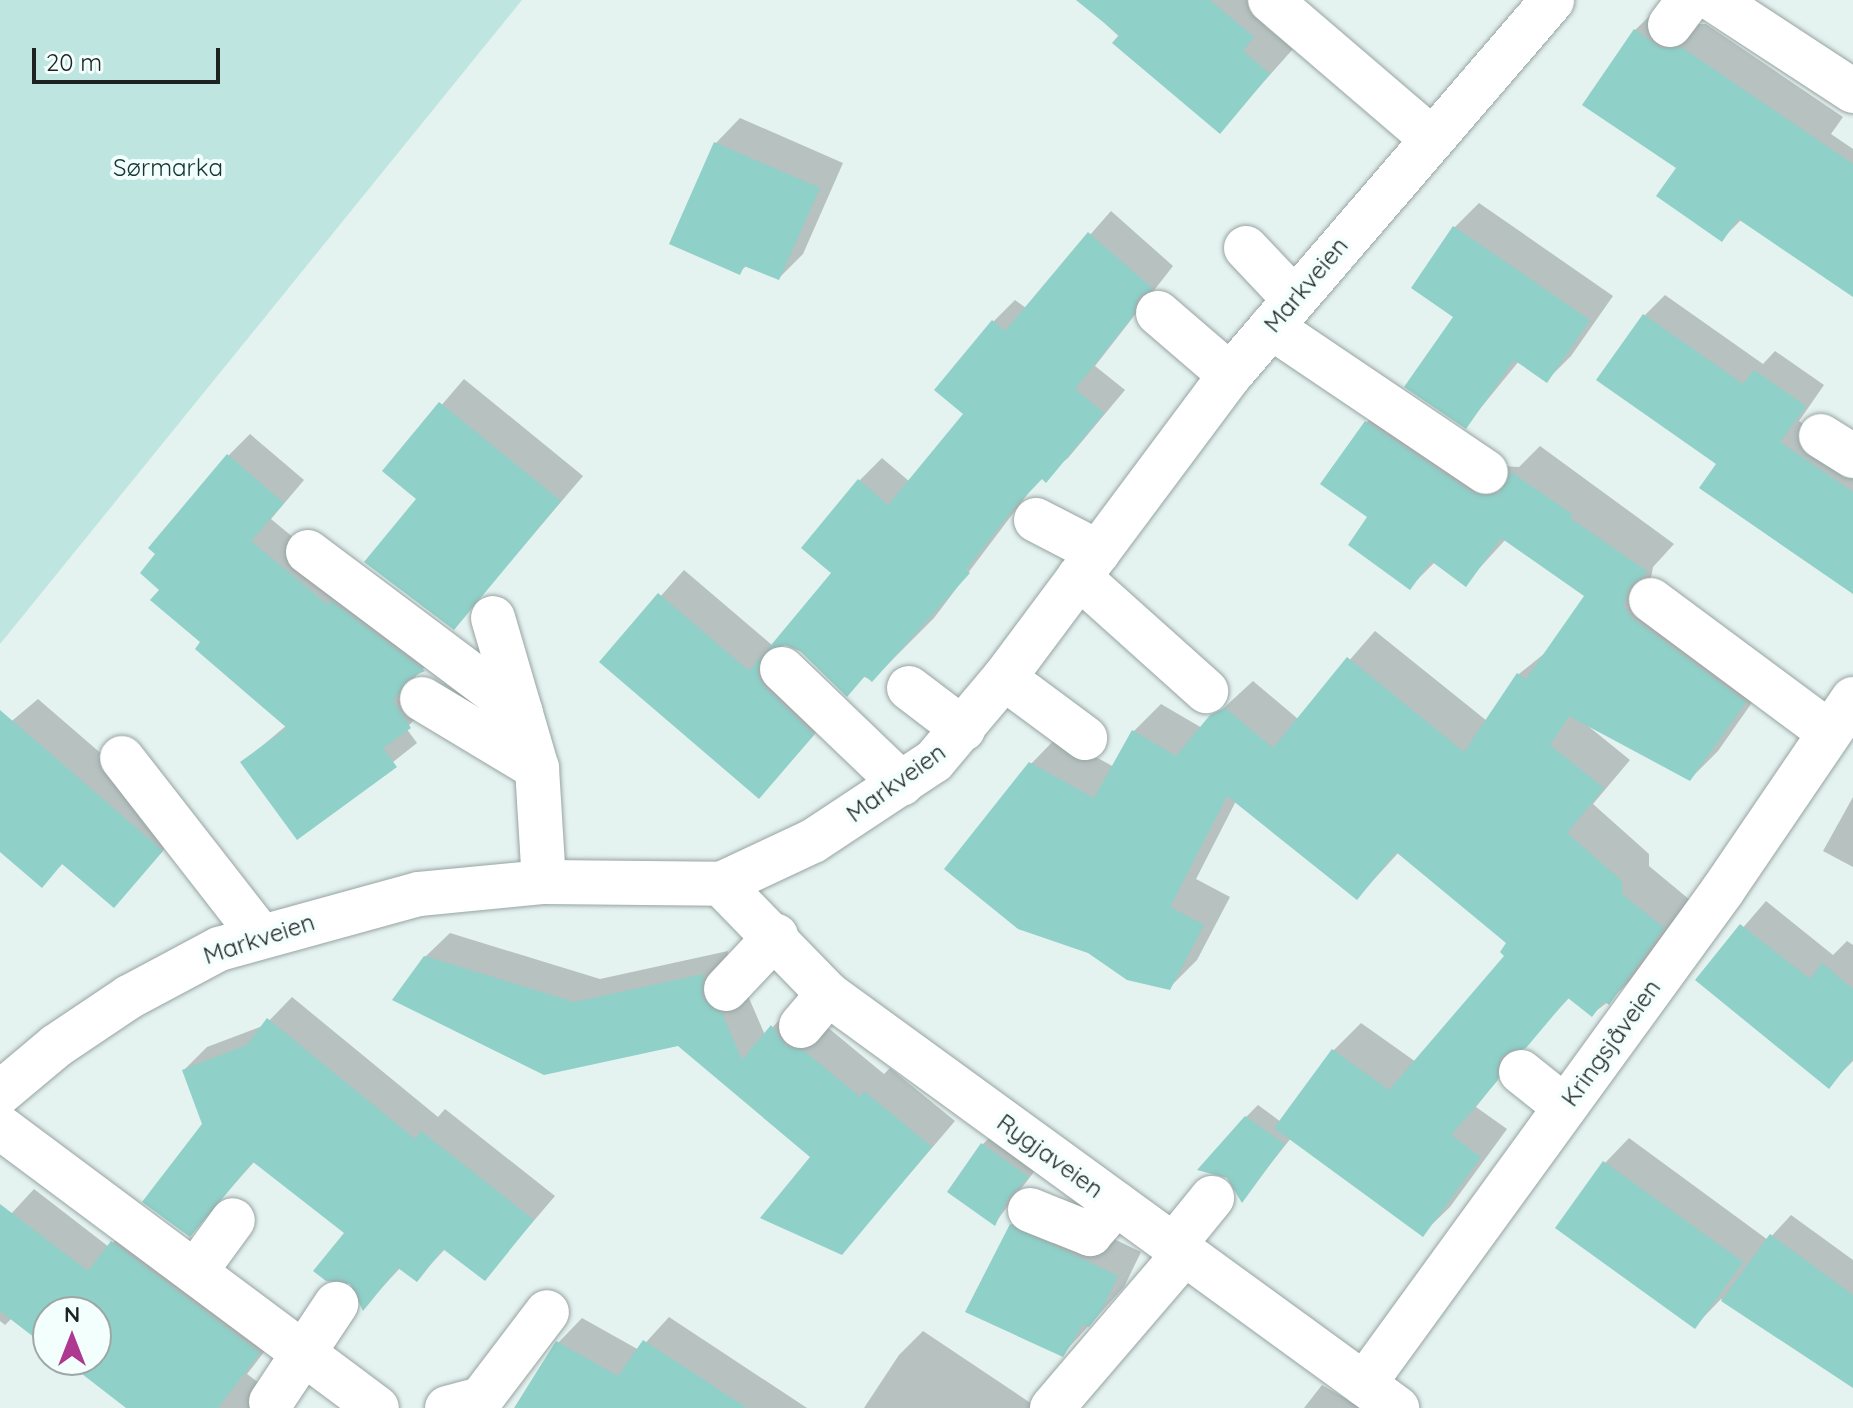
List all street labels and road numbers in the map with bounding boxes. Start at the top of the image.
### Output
street label: Markveien [1258,232,1354,338]
street label: Markveien [841,738,951,828]
street label: Markveien [200,908,318,970]
street label: Kringsjåveien [1555,974,1667,1112]
street label: Rygjaveien [991,1108,1109,1204]

